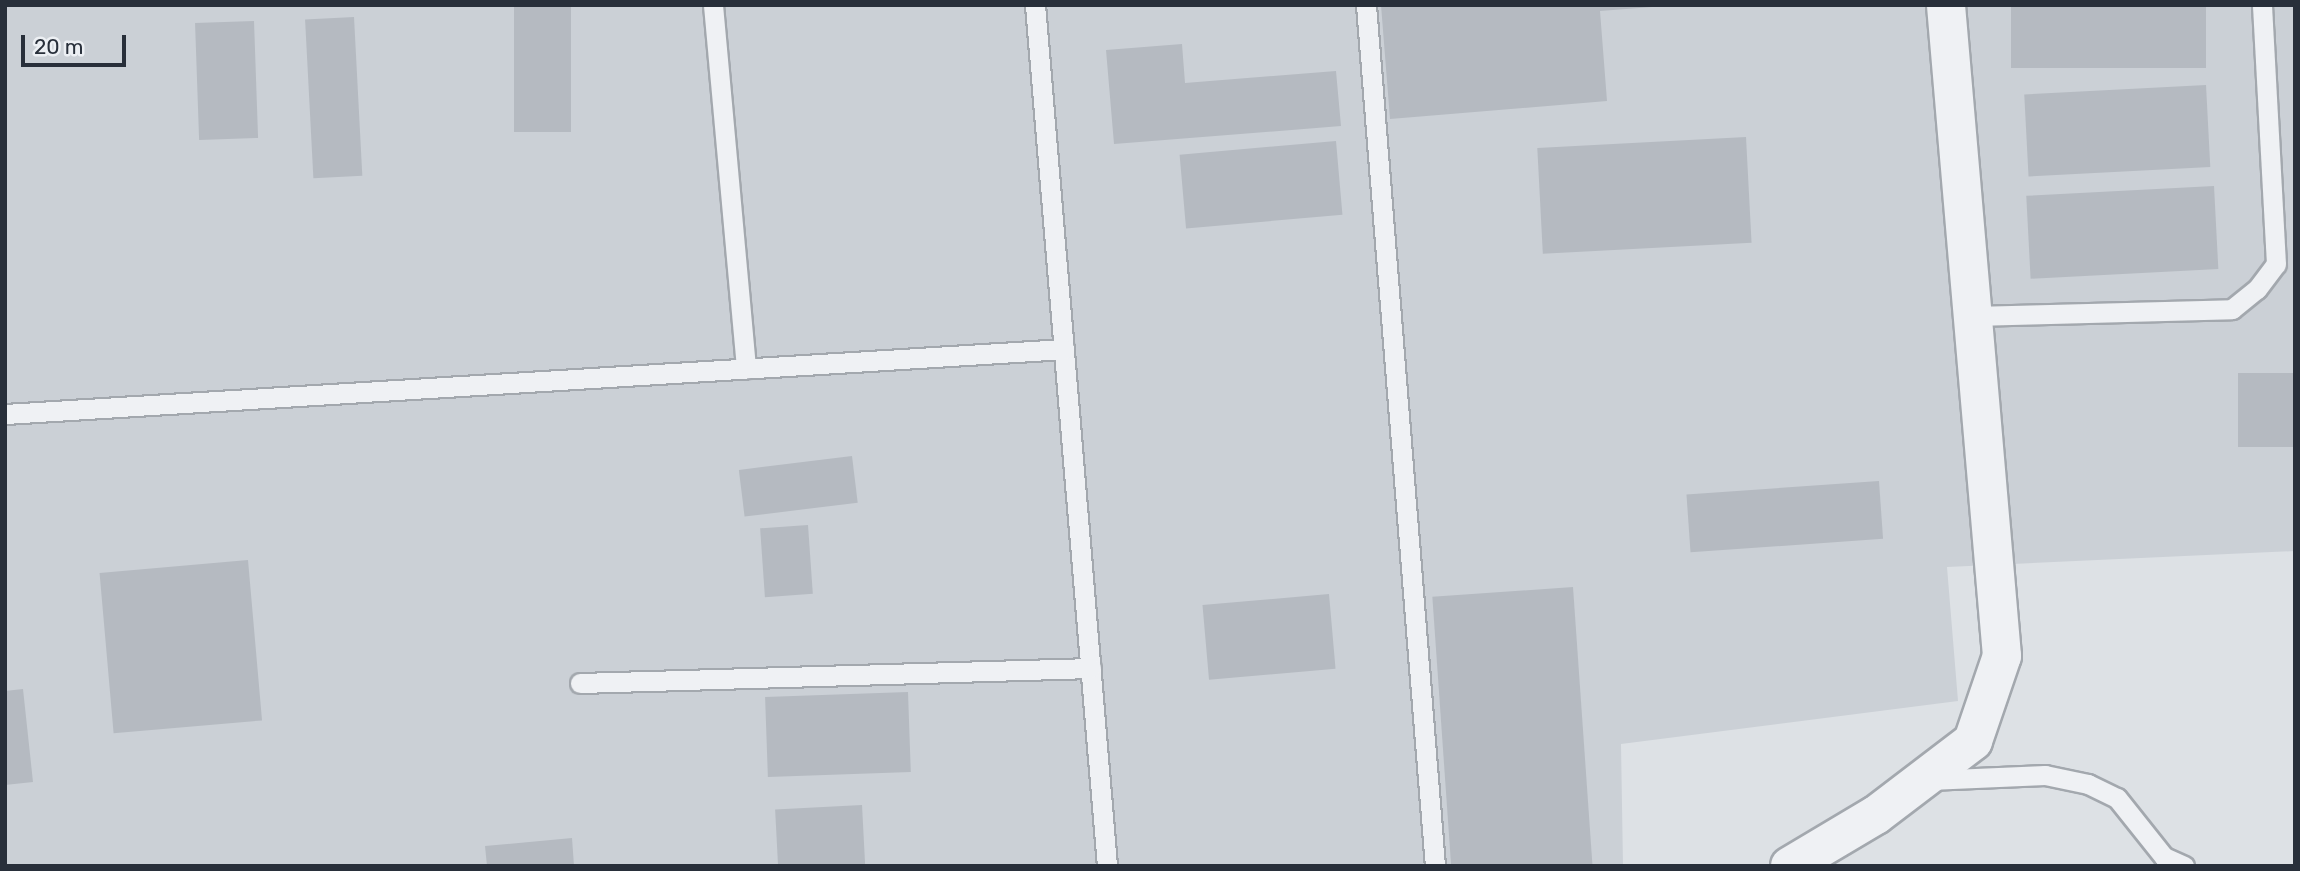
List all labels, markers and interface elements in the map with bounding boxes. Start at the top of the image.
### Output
scale bar [24,21,130,65]
text: 20 m [34,34,83,59]

